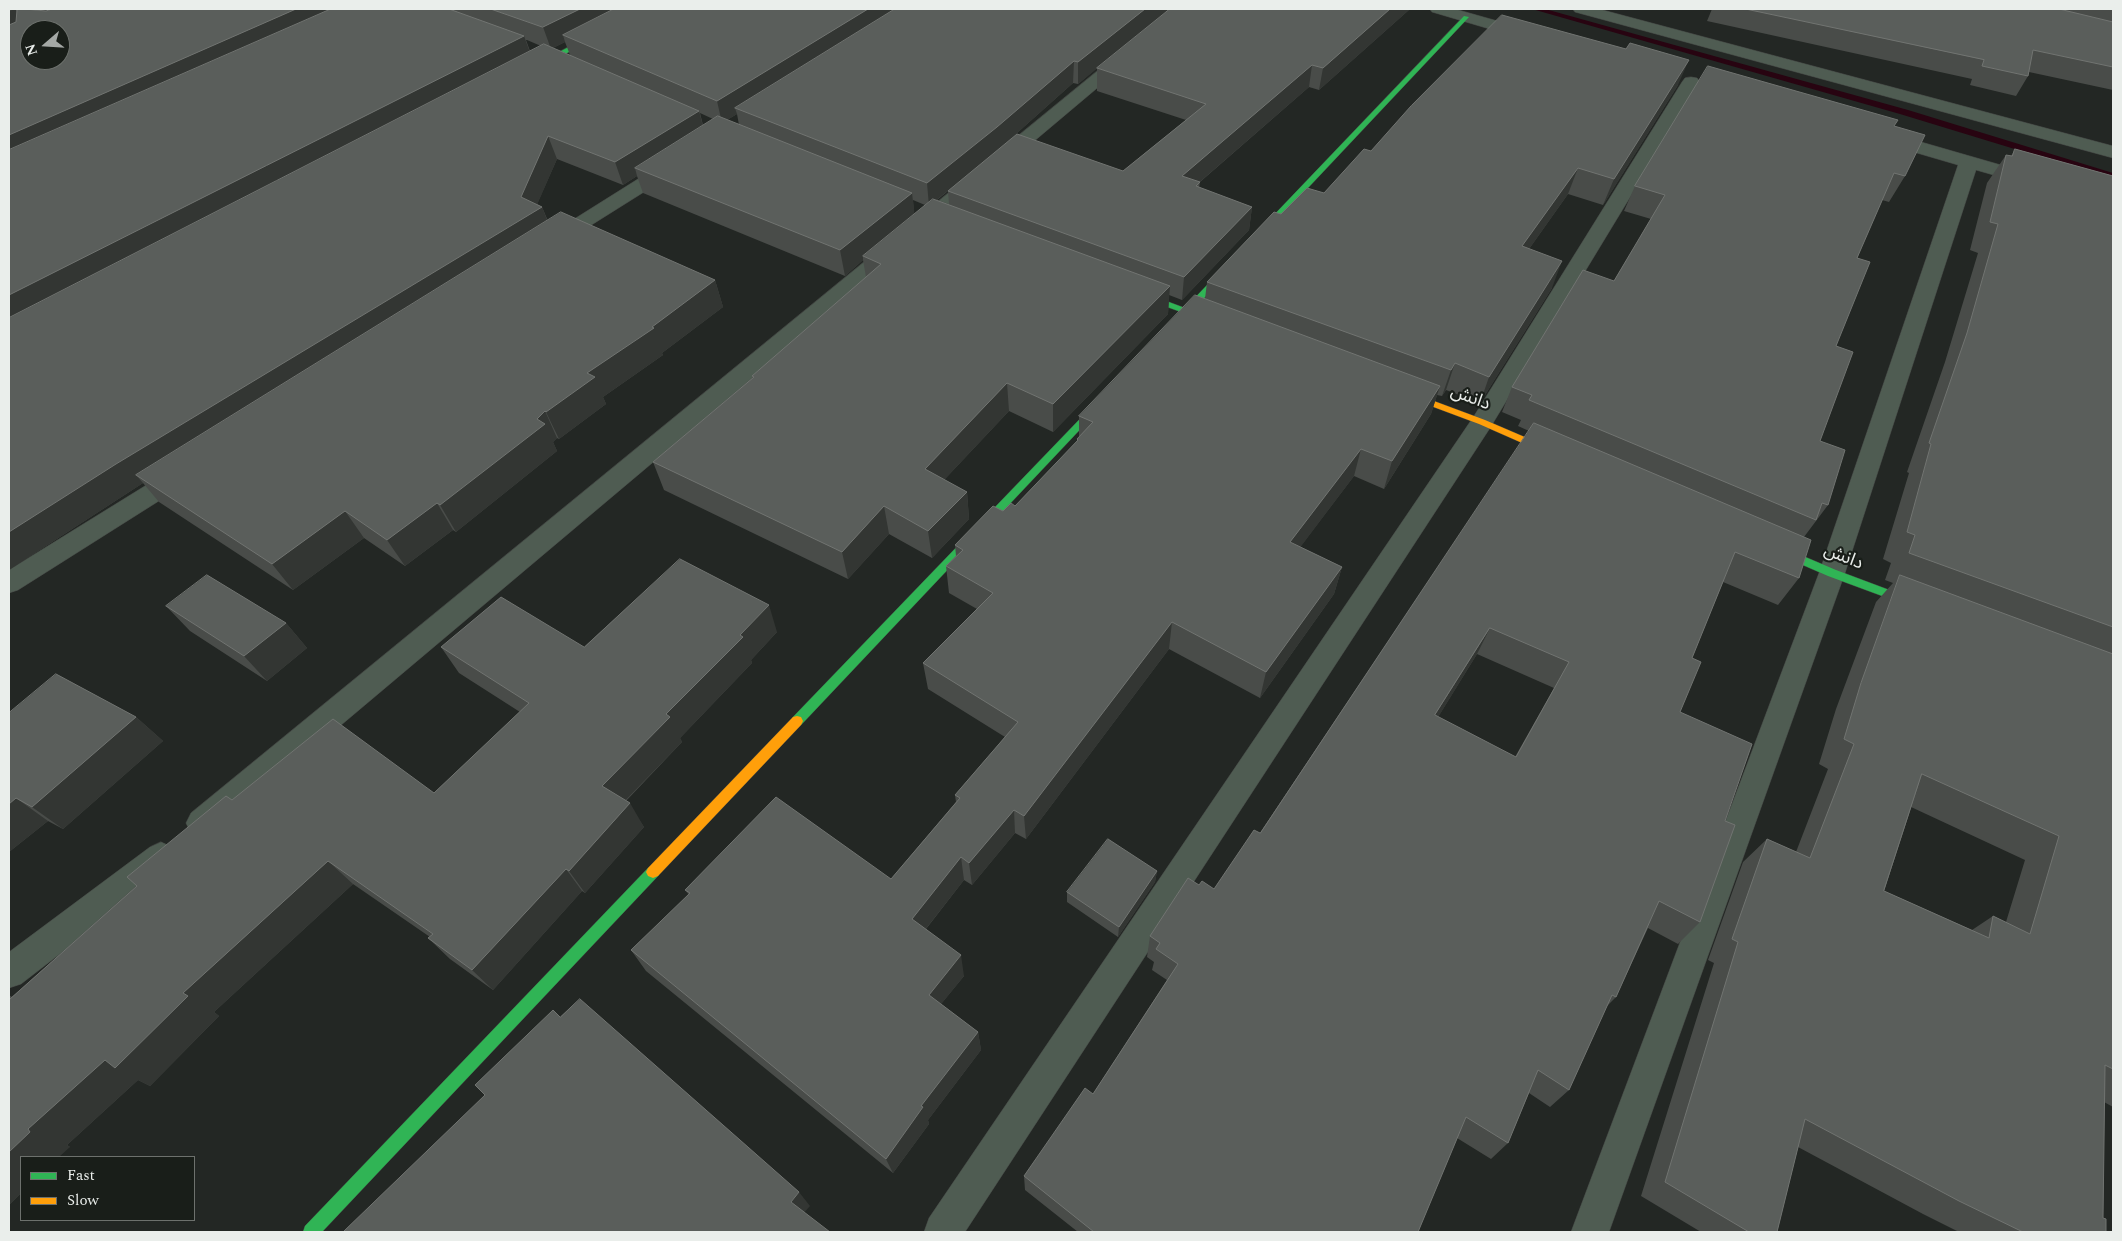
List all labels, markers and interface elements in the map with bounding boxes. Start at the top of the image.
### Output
north arrow [20,20,70,70]
text: N [20,41,43,59]
street label: دانش [1447,382,1493,416]
street label: دانش [1820,540,1866,576]
legend [20,1156,195,1221]
text: Fast [67,1164,95,1187]
text: Slow [67,1189,99,1212]

